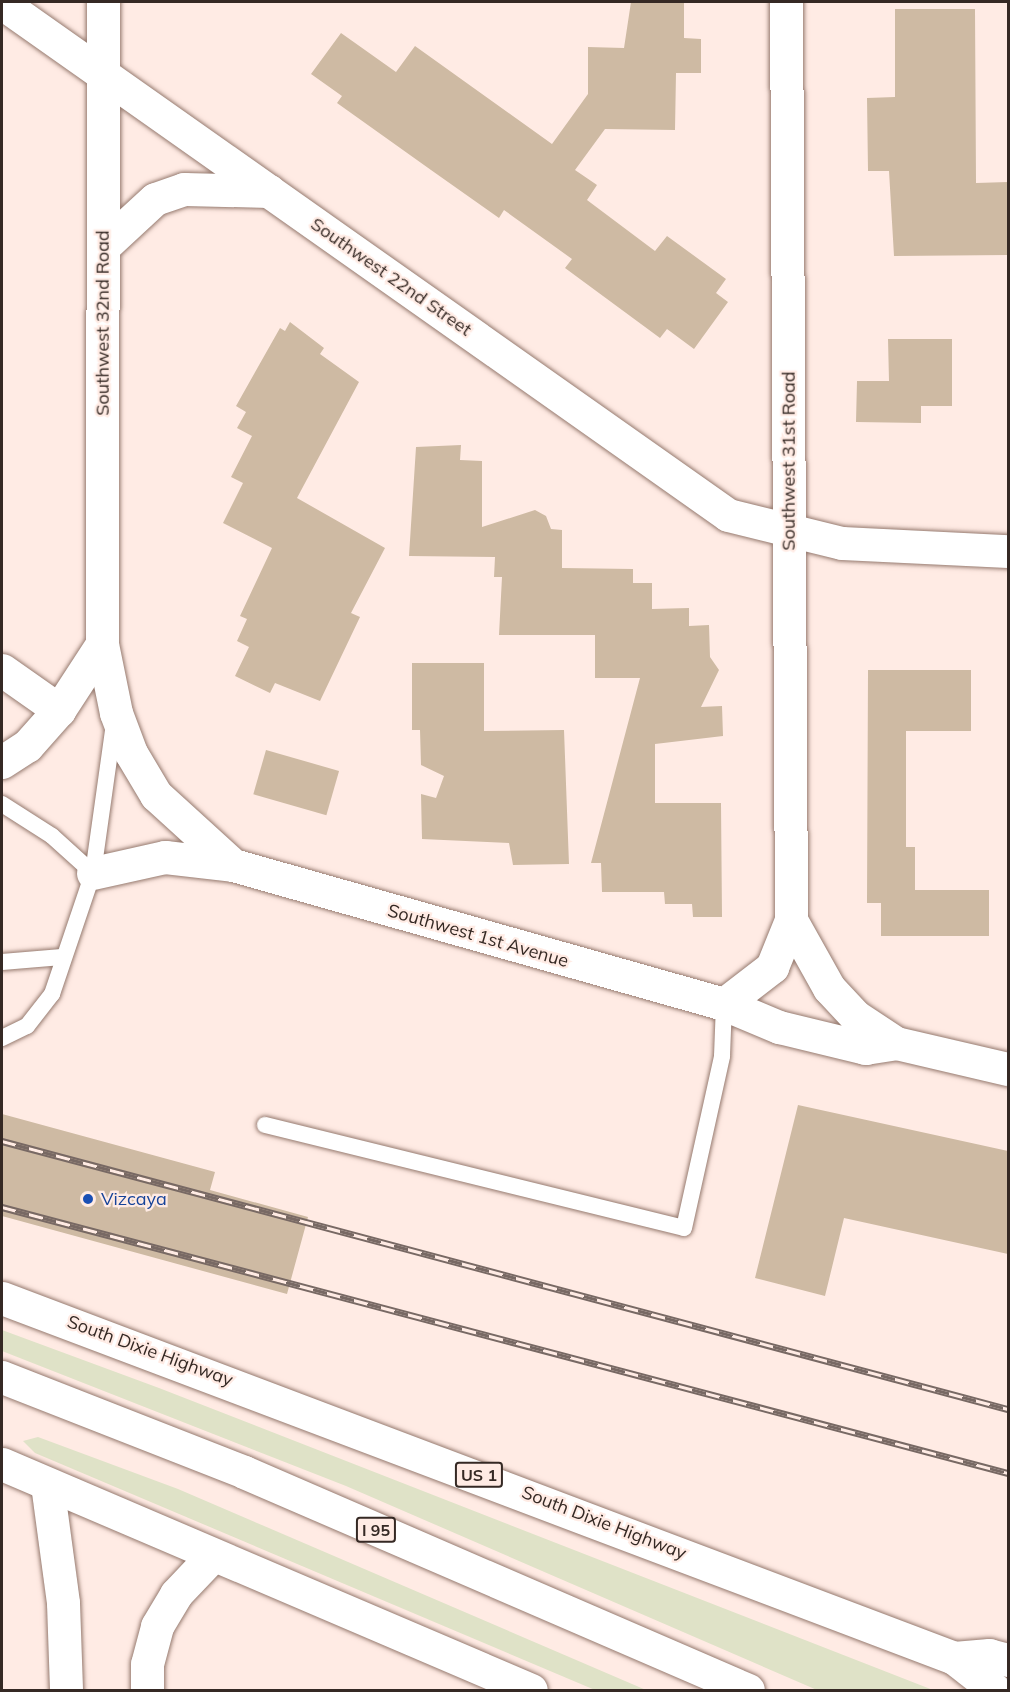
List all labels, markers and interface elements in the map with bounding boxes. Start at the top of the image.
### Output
street label: Southwest 22nd Street [306,213,476,341]
street label: Southwest 32nd Road [92,230,114,416]
street label: Southwest 31st Road [778,371,800,551]
street label: Southwest 1st Avenue [385,900,571,972]
place label: Vizcaya [101,1188,167,1210]
marker: Vizcaya [79,1190,97,1208]
street label: South Dixie Highway [64,1311,236,1391]
road number: US 1 [454,1462,504,1488]
street label: South Dixie Highway [519,1482,689,1564]
road number: I 95 [355,1517,397,1543]

